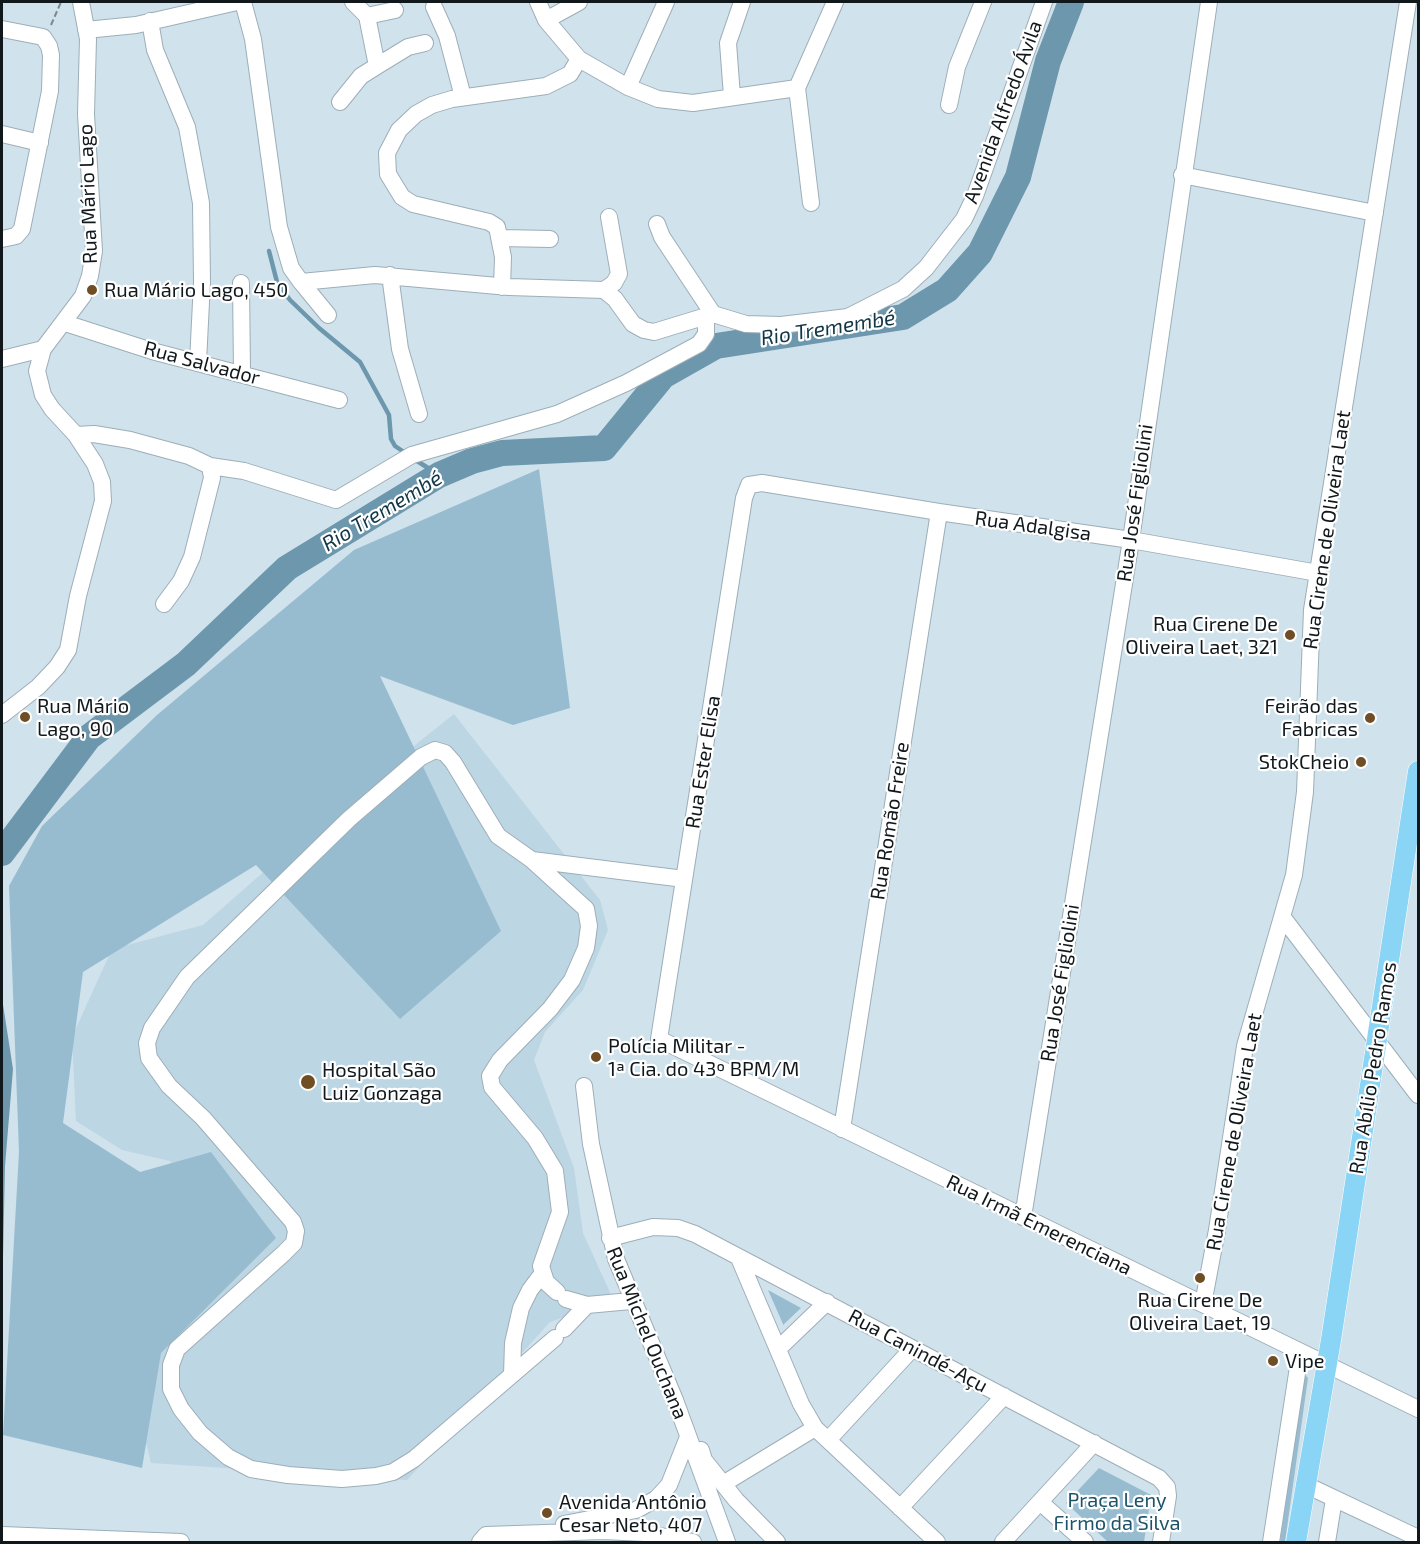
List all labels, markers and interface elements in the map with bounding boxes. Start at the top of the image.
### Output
street label: Avenida Alfredo Ávila [959,17,1047,207]
street label: Rua Mário Lago [74,124,102,264]
place label: Rua Mário Lago, 450 [104,278,288,302]
marker: Rua Mário Lago, 450 [85,283,99,297]
water label: Rio Tremembé [759,305,897,351]
street label: Rua Salvador [141,336,263,390]
street label: Rua Cirene de Oliveira Laet [1298,409,1356,651]
street label: Rua José Figliolini [1112,422,1158,584]
water label: Rio Tremembé [317,465,447,557]
street label: Rua Adalgisa [973,506,1093,546]
place label: Rua Cirene De Oliveira Laet, 321 [1125,612,1278,659]
marker: Rua Cirene De Oliveira Laet, 321 [1283,628,1297,642]
place label: Rua Mário Lago, 90 [37,694,129,741]
street label: Rua Ester Elisa [681,694,725,830]
place label: Feirão das Fabricas [1264,694,1358,741]
marker: Rua Mário Lago, 90 [18,710,32,724]
marker: Feirão das Fabricas [1363,711,1377,725]
street label: Rua Romão Freire [866,740,914,902]
place label: StokCheio [1259,750,1349,774]
marker: StokCheio [1354,755,1368,769]
street label: Rua José Figliolini [1036,902,1084,1064]
street label: Rua Abílio Pedro Ramos [1344,960,1402,1176]
street label: Rua Cirene de Oliveira Laet [1201,1011,1267,1253]
place label: Polícia Militar - 1ª Cia. do 43º BPM/M [608,1034,799,1081]
marker: Polícia Militar - 1ª Cia. do 43º BPM/M [589,1050,603,1064]
place label: Hospital São Luiz Gonzaga [322,1058,442,1105]
marker: Hospital São Luiz Gonzaga [299,1073,317,1091]
street label: Rua Irmã Emerenciana [942,1170,1136,1280]
street label: Rua Michel Ouchana [601,1243,693,1423]
marker: Rua Cirene De Oliveira Laet, 19 [1193,1271,1207,1285]
place label: Rua Cirene De Oliveira Laet, 19 [1129,1288,1271,1335]
street label: Rua Canindé-Açu [844,1304,992,1398]
place label: Vipe [1285,1349,1324,1373]
marker: Vipe [1266,1354,1280,1368]
park label: Praça Leny Firmo da Silva [1053,1488,1181,1535]
place label: Avenida Antônio Cesar Neto, 407 [559,1490,707,1537]
marker: Avenida Antônio Cesar Neto, 407 [540,1506,554,1520]

